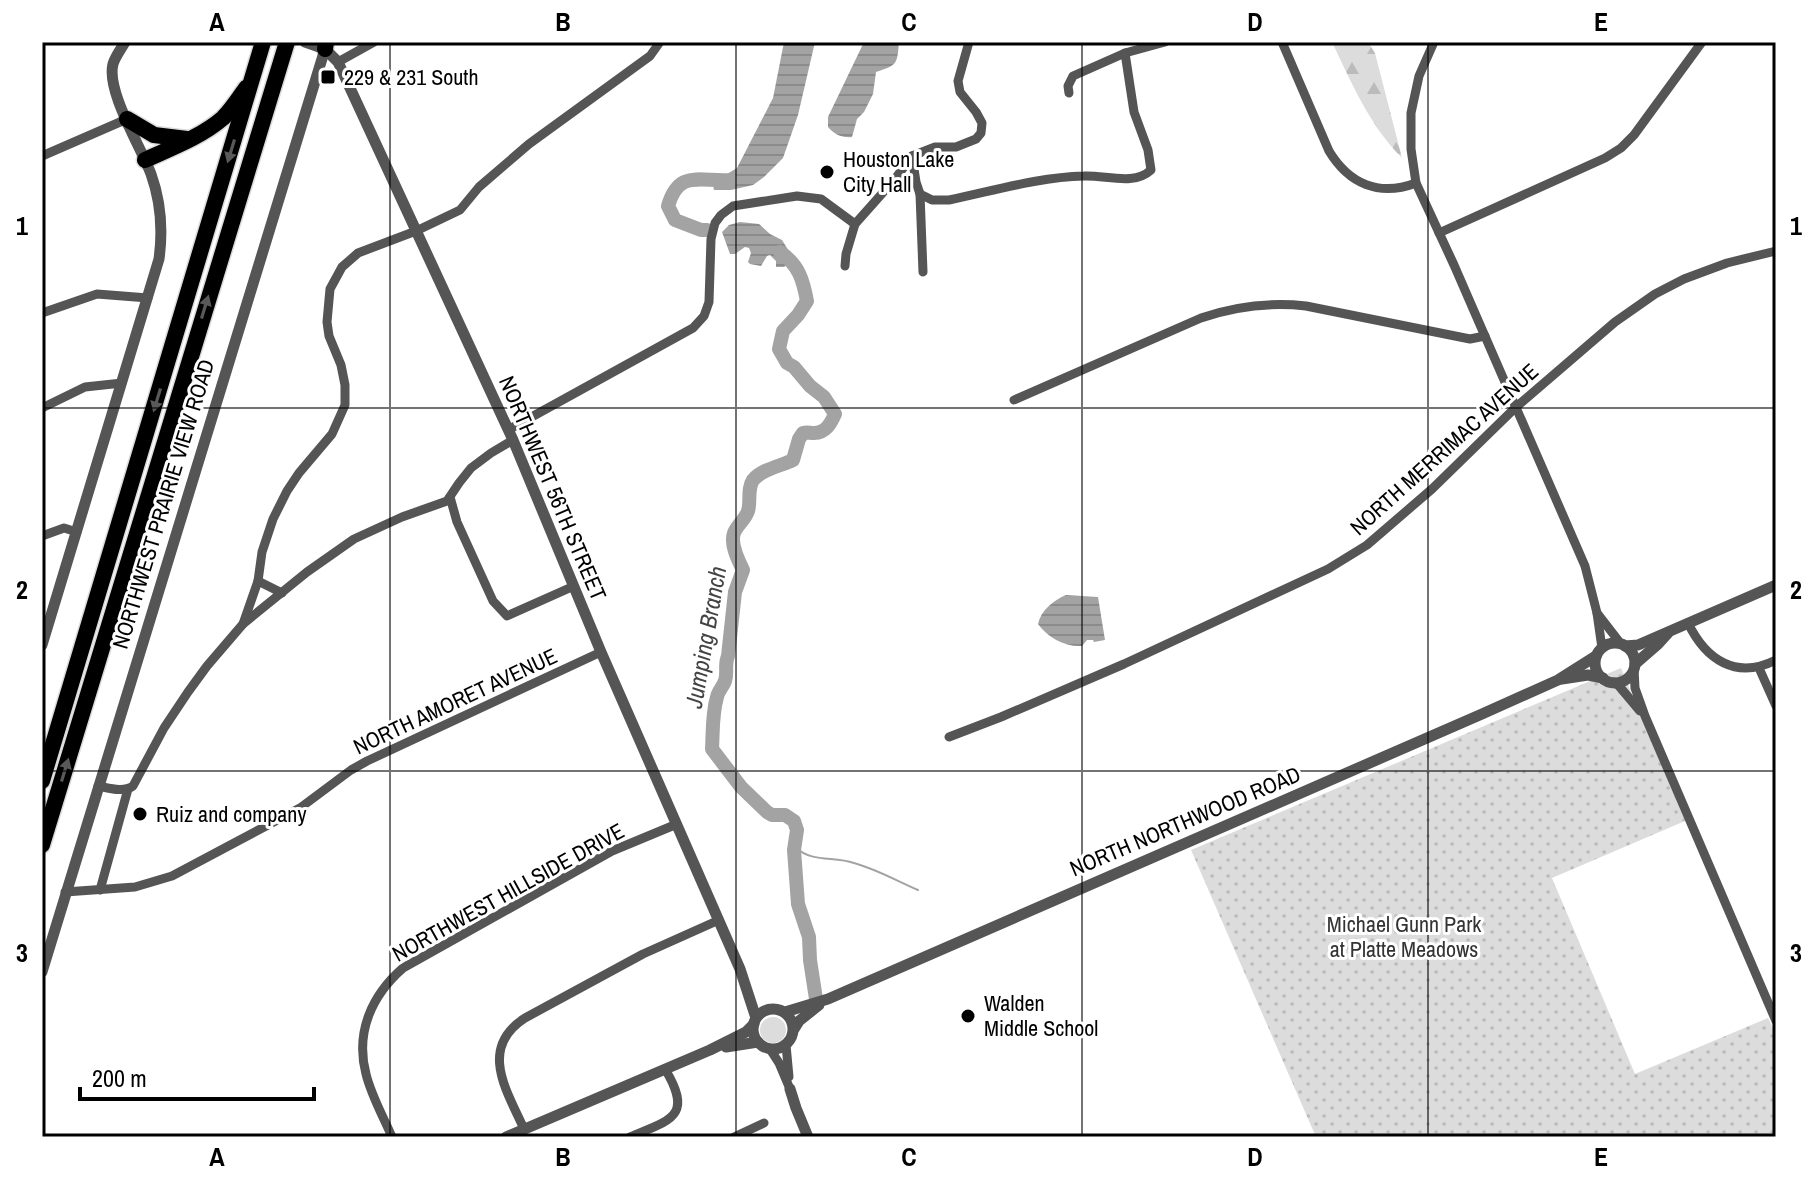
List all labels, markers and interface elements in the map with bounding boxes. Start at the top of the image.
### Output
text: A [209,4,225,39]
text: B [555,4,571,39]
text: C [901,4,917,39]
text: D [1247,4,1263,39]
text: E [1594,4,1608,39]
place label: 229 & 231 South [344,62,478,92]
marker: 229 & 231 South [319,68,337,86]
one-way arrow [224,140,237,164]
place label: Houston Lake City Hall [843,144,954,199]
marker: Houston Lake City Hall [818,163,836,181]
text: 1 [16,208,28,243]
text: 1 [1790,208,1802,243]
one-way arrow [200,295,212,319]
street label: NORTHWEST PRAIRIE VIEW ROAD [105,356,221,652]
street label: NORTH MERRIMAC AVENUE [1343,356,1545,542]
street label: NORTHWEST 56TH STREET [492,371,614,605]
one-way arrow [150,389,163,413]
water label: Jumping Branch [677,564,733,711]
text: 2 [16,572,28,607]
text: 2 [1790,572,1802,607]
street label: NORTH AMORET AVENUE [348,641,562,761]
one-way arrow [59,758,72,782]
street label: NORTH NORTHWOOD ROAD [1065,759,1305,883]
place label: Ruiz and company [156,799,306,829]
marker: Ruiz and company [131,805,149,823]
street label: NORTHWEST HILLSIDE DRIVE [387,816,629,968]
park label: Michael Gunn Park at Platte Meadows [1327,909,1482,964]
text: 3 [16,935,28,970]
text: 3 [1790,935,1802,970]
place label: Walden Middle School [984,988,1098,1043]
marker: Walden Middle School [959,1007,977,1025]
scale bar [80,1051,314,1101]
text: 200 m [92,1062,147,1094]
text: A [209,1139,225,1174]
text: B [555,1139,571,1174]
text: C [901,1139,917,1174]
text: D [1247,1139,1263,1174]
text: E [1594,1139,1608,1174]

